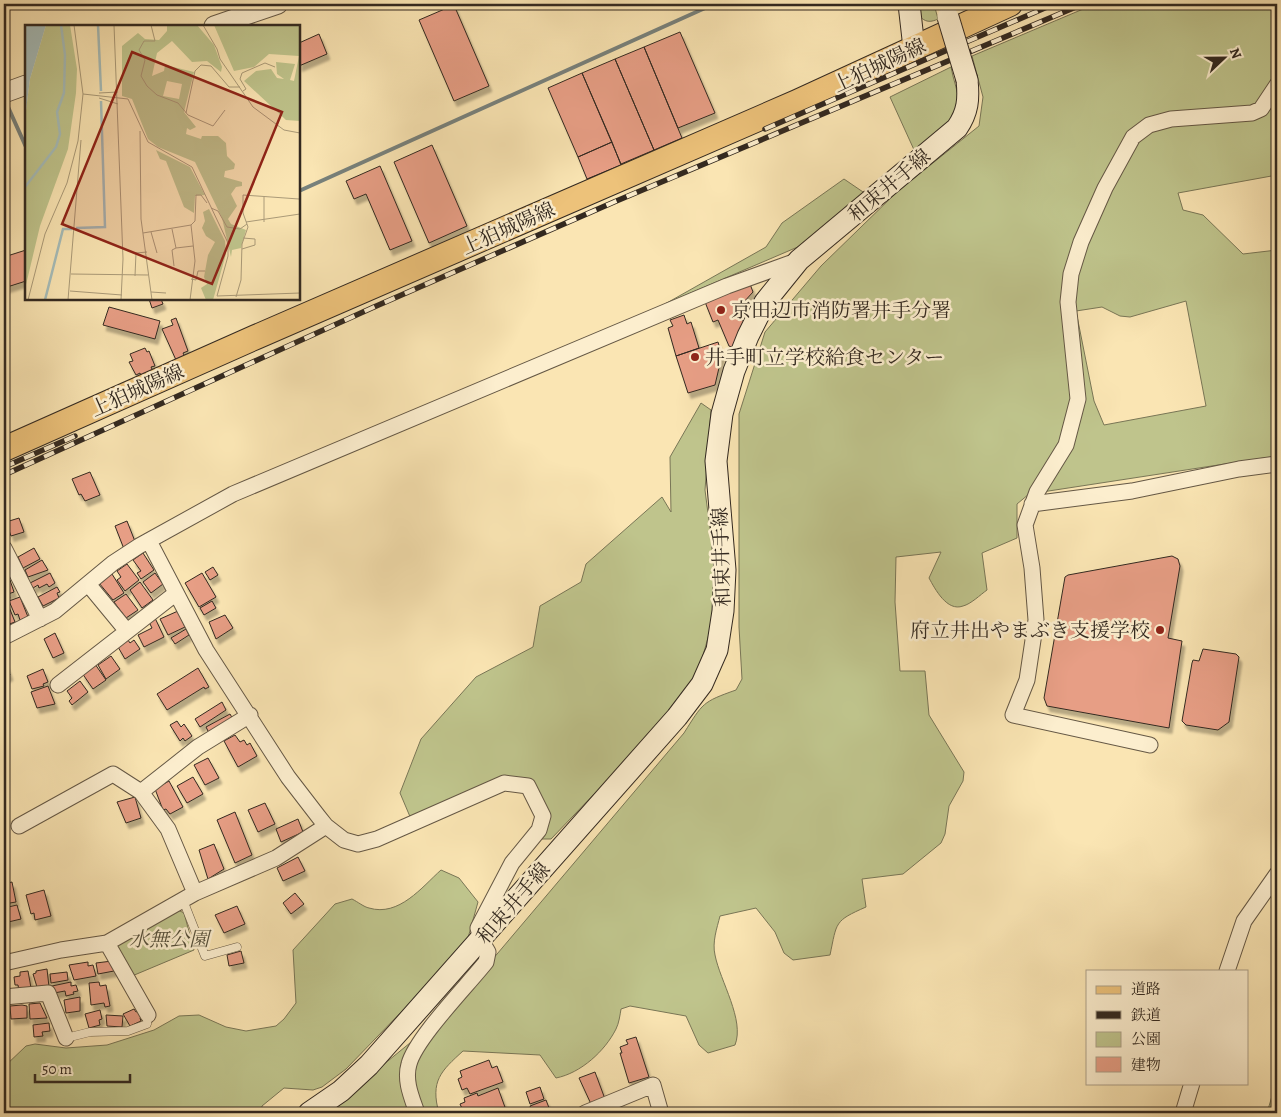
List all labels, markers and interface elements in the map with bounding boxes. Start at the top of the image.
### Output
inset map [25,25,300,300]
street label: 上狛城陽線 [828,32,930,99]
north arrow [1198,32,1248,82]
text: N [1225,45,1246,62]
street label: 和束井手線 [842,143,936,228]
street label: 上狛城陽線 [457,196,559,261]
place label: 京田辺市消防署井手分署 [731,297,951,324]
marker: 京田辺市消防署井手分署 [715,304,727,316]
place label: 井手町立学校給食センター [705,344,944,371]
marker: 井手町立学校給食センター [689,351,701,363]
street label: 上狛城陽線 [86,358,188,423]
street label: 和束井手線 [706,507,737,607]
place label: 府立井出やまぶき支援学校 [910,617,1150,644]
marker: 府立井出やまぶき支援学校 [1154,624,1166,636]
street label: 和束井手線 [470,857,556,950]
park label: 水無公園 [129,926,212,953]
legend [1086,970,1248,1084]
text: 道路 [1131,979,1161,999]
text: 鉄道 [1131,1005,1161,1025]
text: 公園 [1131,1029,1161,1049]
scale bar [35,1052,130,1084]
text: 建物 [1131,1055,1161,1075]
text: 50 m [42,1059,72,1079]

